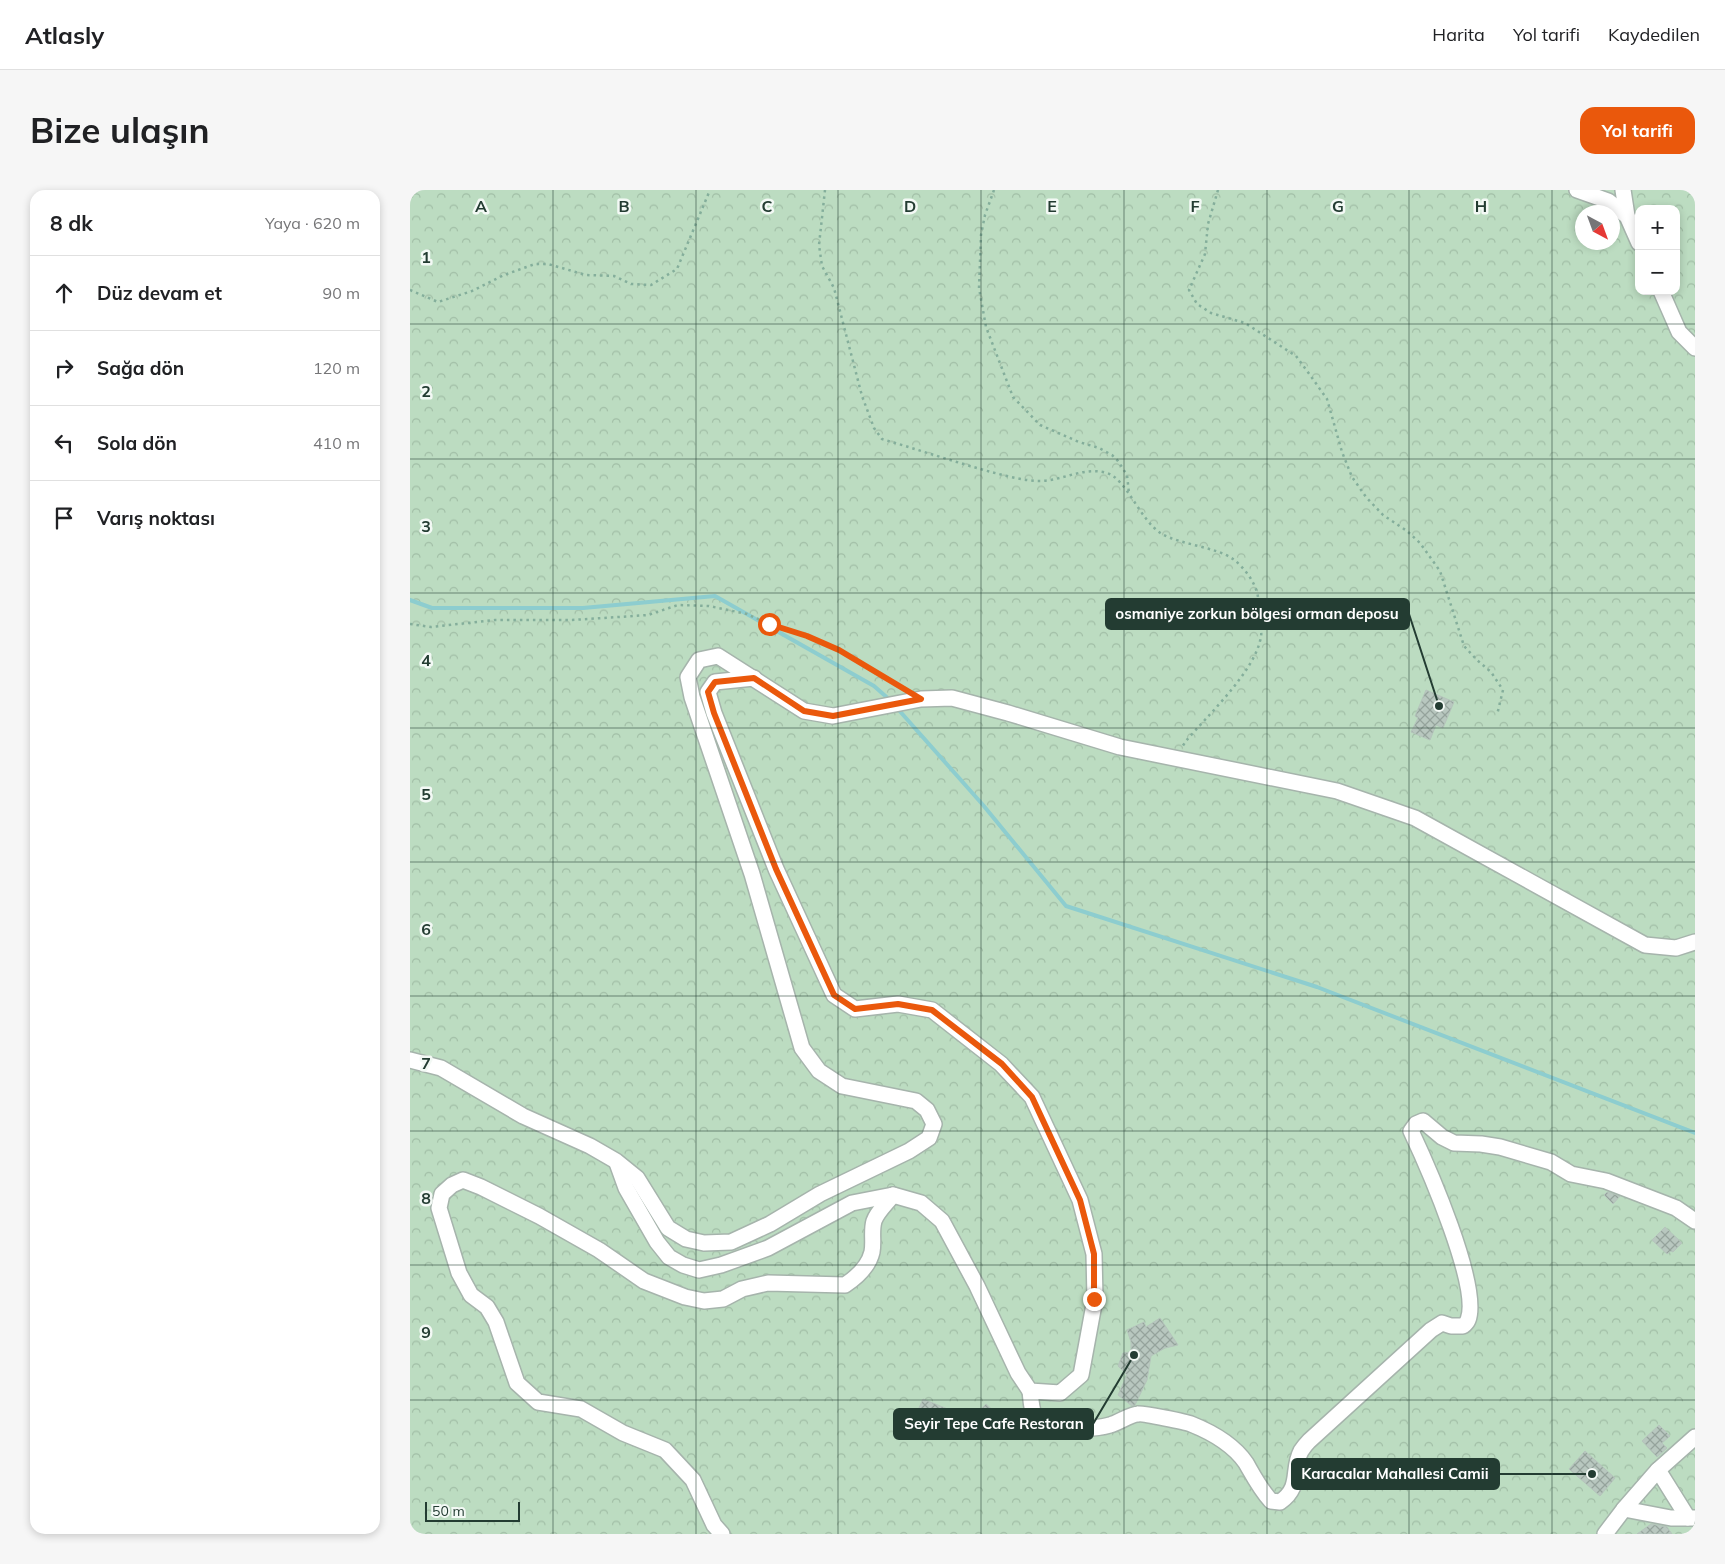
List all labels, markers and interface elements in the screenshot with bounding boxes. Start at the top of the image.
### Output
text: Atlasly [25,20,104,50]
text: Harita [1432,23,1485,46]
text: Yol tarifi [1513,23,1580,46]
text: Kaydedilen [1608,23,1700,46]
button: Yol tarifi [1580,107,1695,154]
text: Bize ulaşın [30,108,210,152]
text: A [475,196,487,216]
text: B [618,196,630,216]
text: C [762,196,773,216]
text: D [904,196,916,216]
text: E [1047,196,1057,216]
text: F [1190,196,1200,216]
text: G [1332,196,1344,216]
text: H [1475,196,1487,216]
north arrow [1575,205,1620,250]
map controls [1635,205,1680,295]
button: + [1635,205,1680,250]
text: 8 dk [50,210,93,236]
text: Yaya · 620 m [265,213,360,233]
text: 1 [421,247,431,267]
button: − [1635,250,1680,295]
icon: ahead [50,279,78,307]
text: Düz devam et [97,281,222,305]
text: 90 m [323,283,360,303]
icon: right [50,354,78,382]
text: Sağa dön [97,356,184,380]
text: 120 m [313,358,360,378]
text: 2 [421,381,431,401]
icon: left [50,429,78,457]
text: Sola dön [97,431,177,455]
text: 410 m [313,433,360,453]
icon: arrive [50,504,78,532]
text: Varış noktası [97,506,215,530]
text: 3 [421,516,431,536]
callout: osmaniye zorkun bölgesi orman deposu [1106,599,1409,629]
text: osmaniye zorkun bölgesi orman deposu [1115,604,1399,623]
route start [758,613,781,636]
text: 4 [421,650,431,670]
text: 5 [421,784,431,804]
text: 6 [421,919,431,939]
text: 7 [421,1053,431,1073]
text: 8 [421,1188,431,1208]
route end [1083,1288,1106,1311]
text: 9 [421,1322,431,1342]
callout: Seyir Tepe Cafe Restoran [894,1409,1093,1439]
text: Seyir Tepe Cafe Restoran [904,1414,1084,1433]
callout: Karacalar Mahallesi Camii [1292,1459,1499,1489]
text: Karacalar Mahallesi Camii [1301,1464,1489,1483]
scale bar [425,1499,520,1522]
text: 50 m [432,1502,465,1520]

